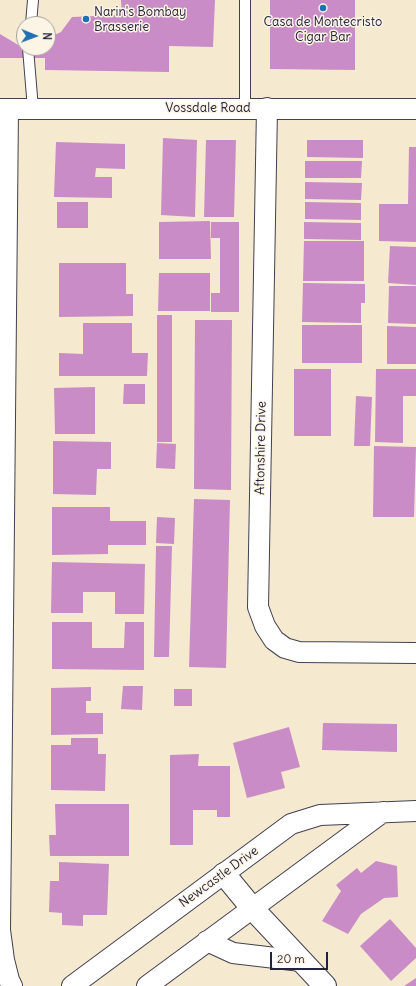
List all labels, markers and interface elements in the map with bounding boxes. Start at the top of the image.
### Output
marker: Casa de Montecristo Cigar Bar [318,3,328,13]
place label: Narin's Bombay Brasserie [94,4,186,35]
marker: Narin's Bombay Brasserie [81,14,91,24]
place label: Casa de Montecristo Cigar Bar [264,14,382,45]
north arrow [16,16,56,56]
text: N [40,32,54,40]
street label: Vossdale Road [165,100,251,116]
street label: Aftonshire Drive [252,401,270,495]
street label: Newcastle Drive [176,843,262,911]
scale bar [272,944,330,970]
text: 20 m [277,951,305,966]

